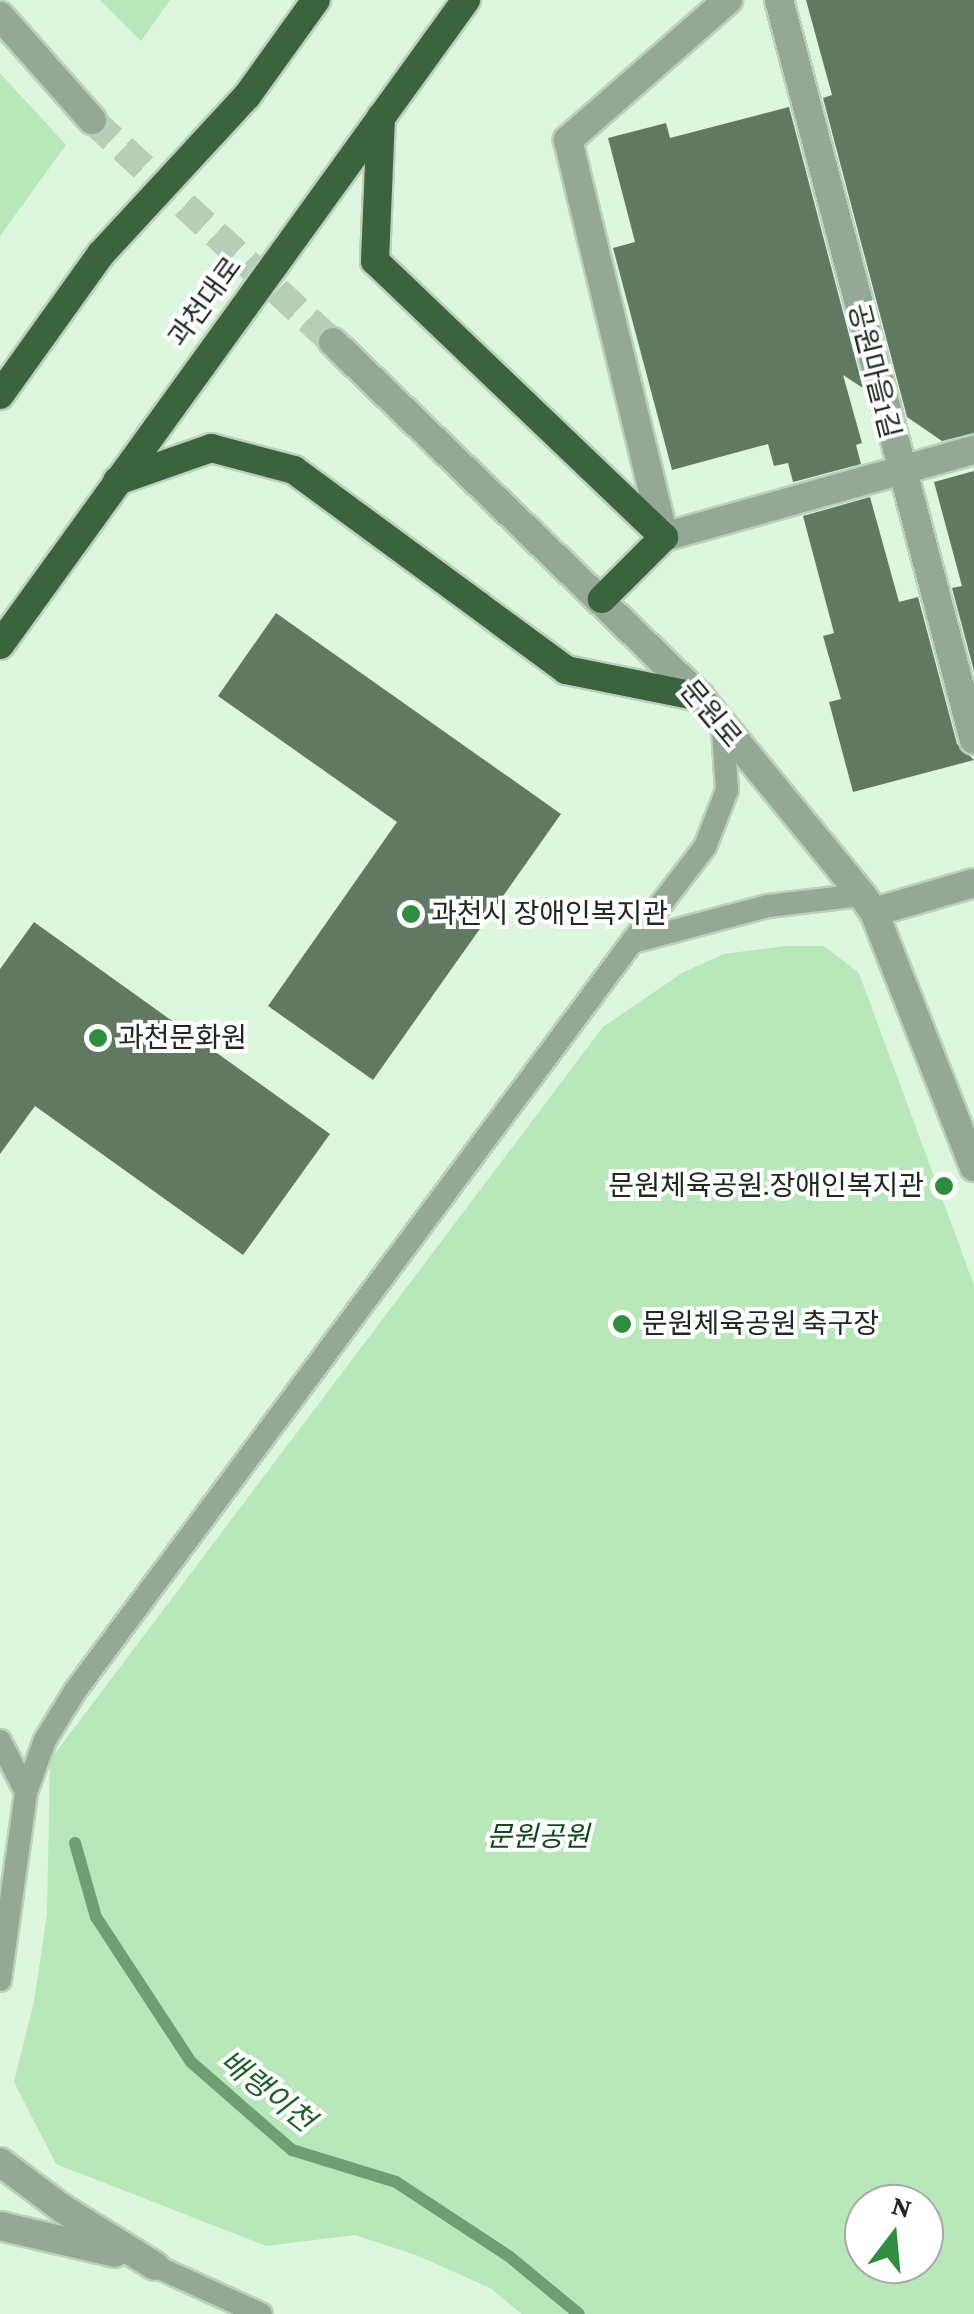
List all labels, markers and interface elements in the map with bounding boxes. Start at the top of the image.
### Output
street label: 과천대로 [161,250,249,354]
street label: 공원마을1길 [841,300,907,442]
street label: 문원로 [673,674,749,754]
place label: 과천시 장애인복지관 [431,897,668,931]
marker: 과천시 장애인복지관 [400,903,422,925]
place label: 과천문화원 [118,1021,247,1055]
marker: 과천문화원 [87,1027,109,1049]
place label: 문원체육공원.장애인복지관 [608,1169,924,1203]
marker: 문원체육공원.장애인복지관 [933,1175,955,1197]
place label: 문원체육공원 축구장 [642,1307,879,1341]
marker: 문원체육공원 축구장 [611,1313,633,1335]
park label: 문원공원 [486,1820,590,1854]
water label: 배랭이천 [212,2043,322,2139]
north arrow [844,2184,944,2284]
text: N [888,2189,915,2224]

